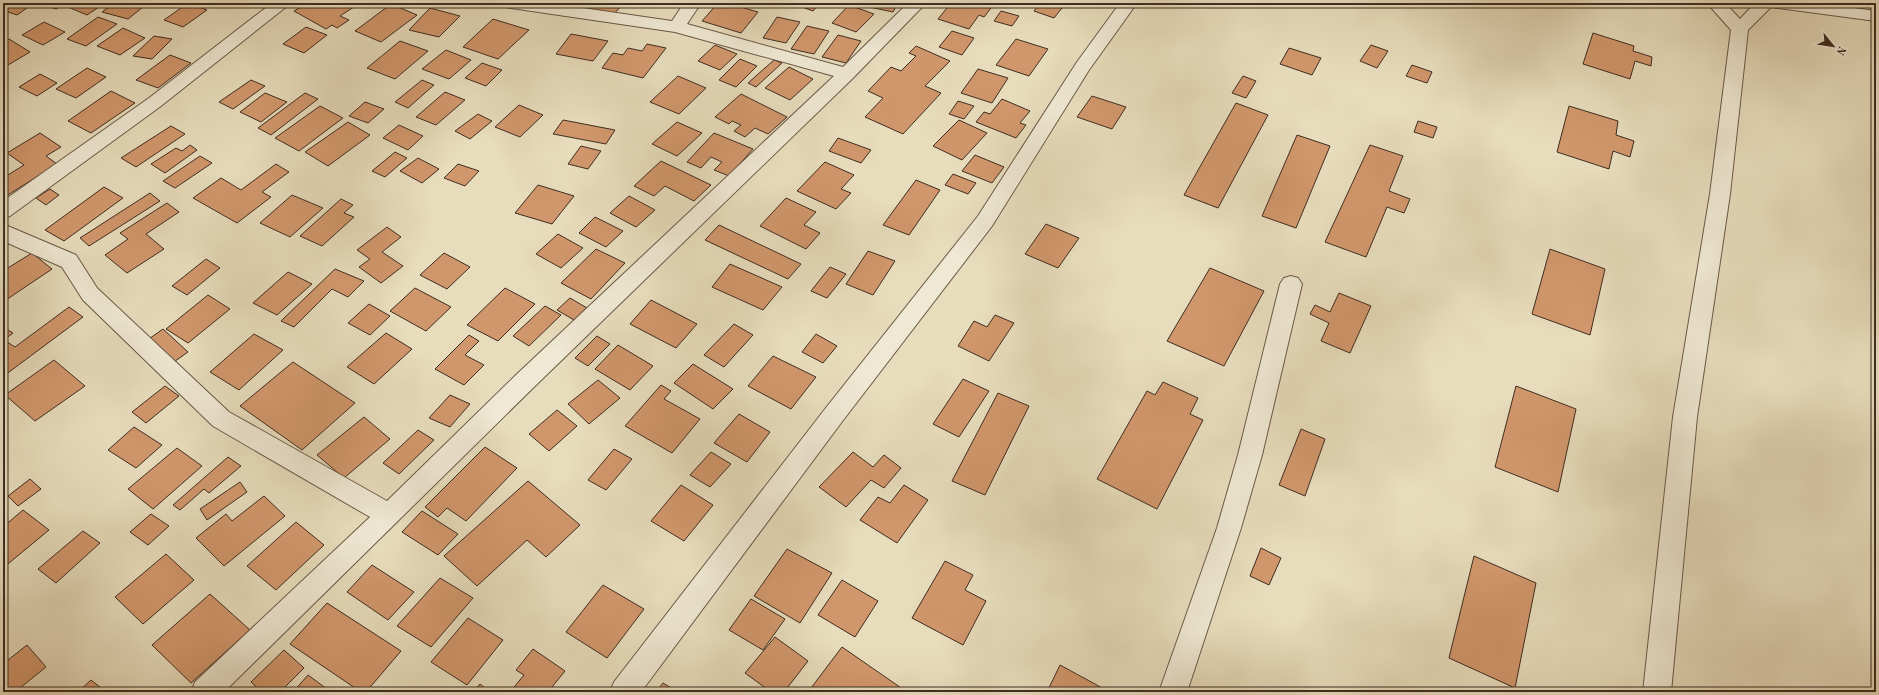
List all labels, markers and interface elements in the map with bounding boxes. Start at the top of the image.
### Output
north arrow [1813,26,1853,66]
text: N [1833,44,1847,57]

